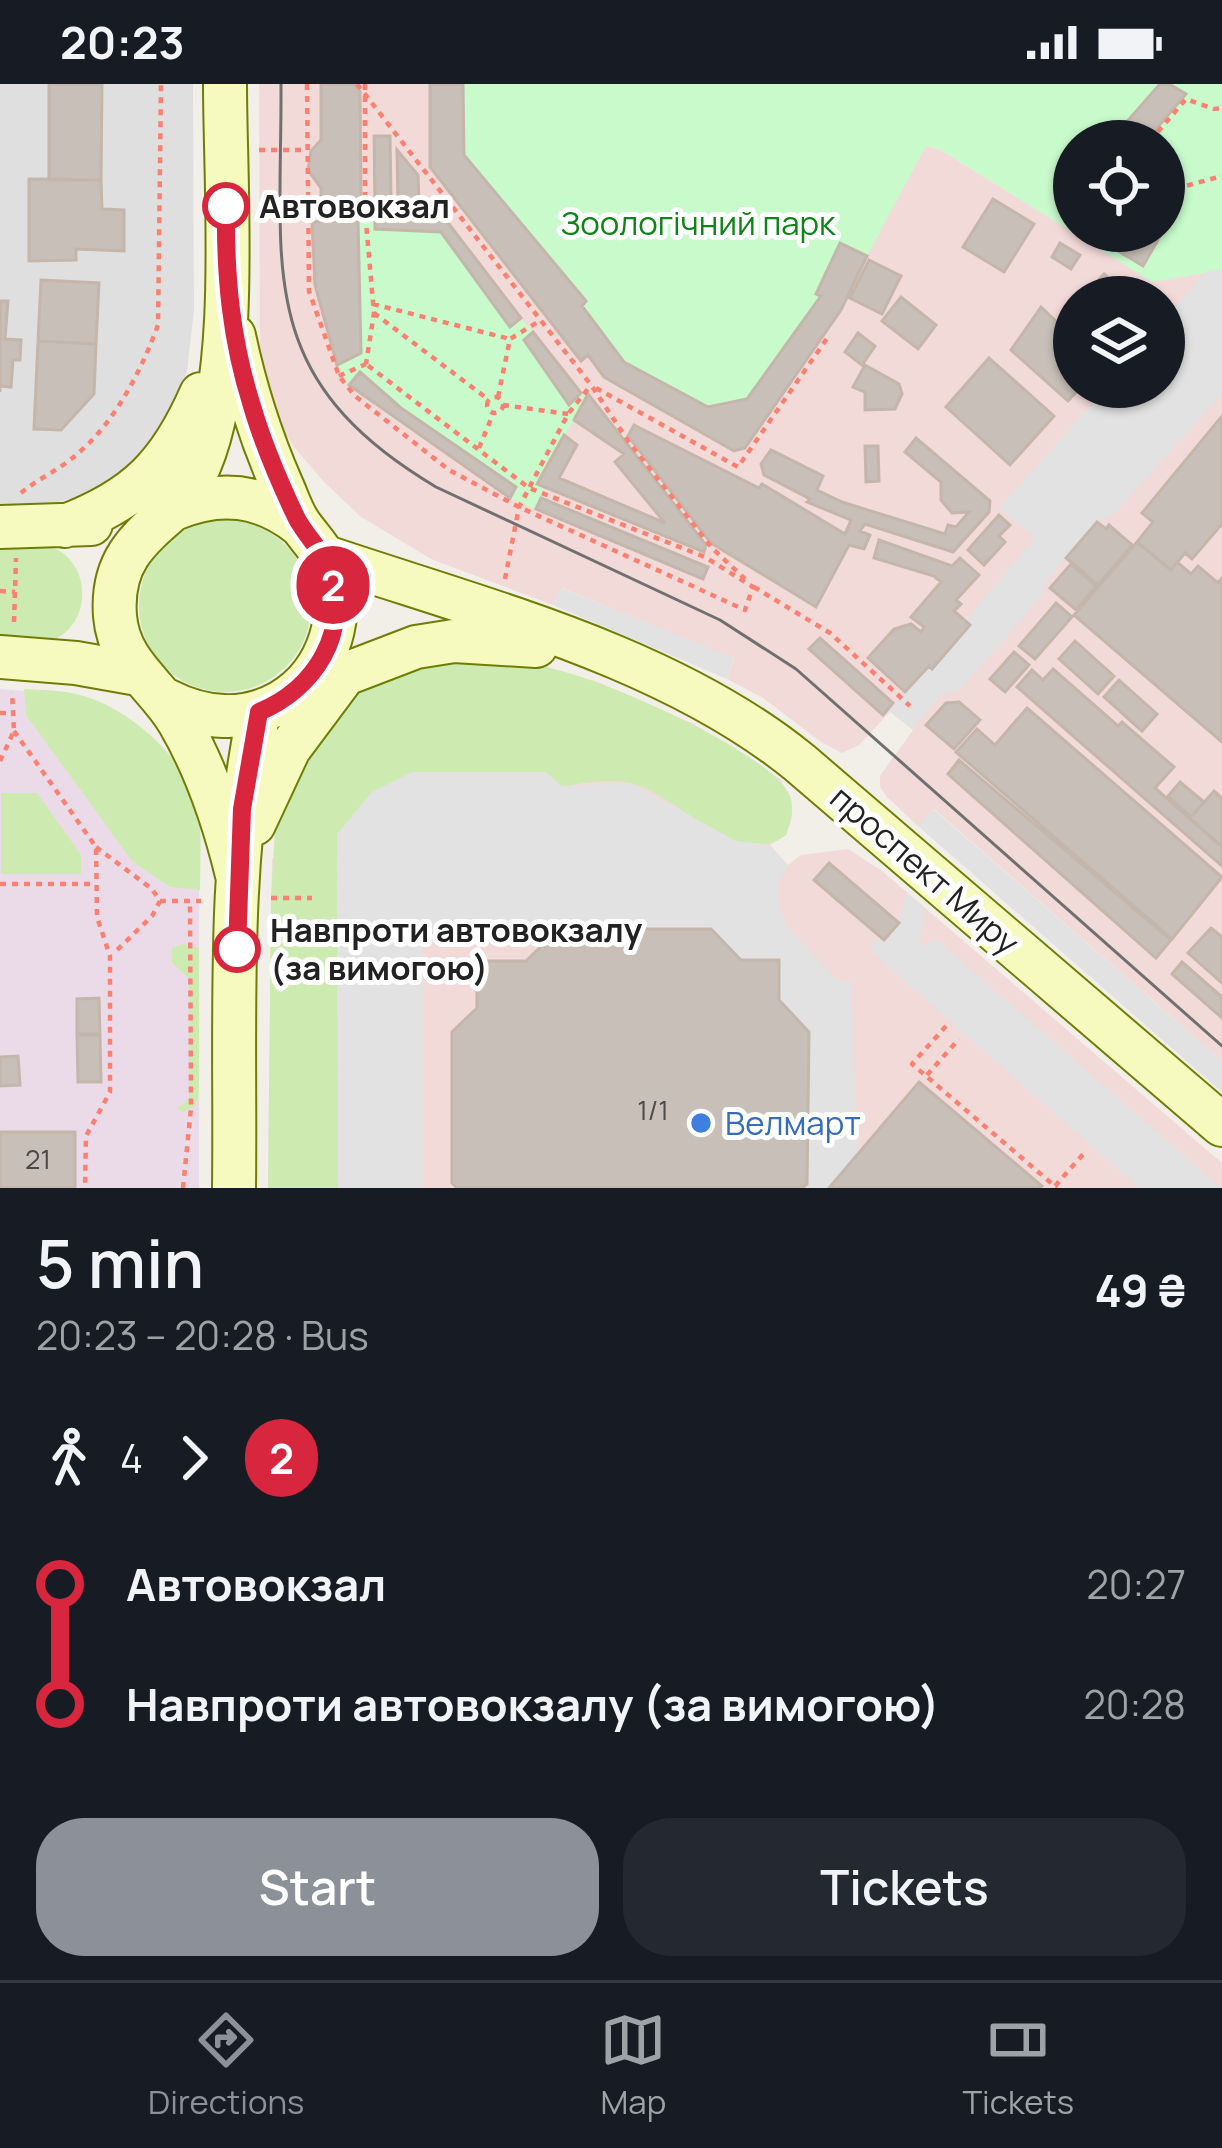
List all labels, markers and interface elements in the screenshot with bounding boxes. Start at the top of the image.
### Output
text: 20:23 [60,11,185,73]
map controls [1053,120,1185,408]
button: locate [1053,120,1185,252]
place label: Автовокзал [259,183,450,228]
marker: Автовокзал [204,184,248,228]
park label: Зоологічний парк [561,200,837,245]
button: layers [1053,276,1185,408]
line badge: 2 [294,546,372,624]
text: 2 [320,556,346,614]
street label: проспект Миру [821,775,1029,964]
place label: Навпроти автовокзалу (за вимогою) [270,907,643,990]
marker: Навпроти автовокзалу (за вимогою) [215,927,259,971]
house number: 1/1 [637,1091,669,1128]
place label: Велмарт [725,1100,861,1145]
marker: Велмарт [688,1110,714,1136]
house number: 21 [25,1140,51,1177]
text: 5 min [36,1218,204,1308]
text: 49 ₴ [1095,1259,1186,1321]
text: 20:23 – 20:28 · Bus [36,1308,369,1362]
icon: walk [36,1425,102,1491]
icon: forward [161,1425,227,1491]
text: 2 [269,1429,294,1487]
text: 4 [120,1431,143,1485]
text: Автовокзал [126,1553,386,1615]
text: 20:27 [1087,1557,1186,1611]
text: Навпроти автовокзалу (за вимогою) [126,1673,940,1735]
text: 20:28 [1083,1677,1186,1731]
button: Start [36,1818,599,1956]
button: Tickets [623,1818,1186,1956]
tab: Directions [148,2007,304,2124]
tab: Map [600,2007,666,2124]
tab: Tickets [962,2007,1074,2124]

